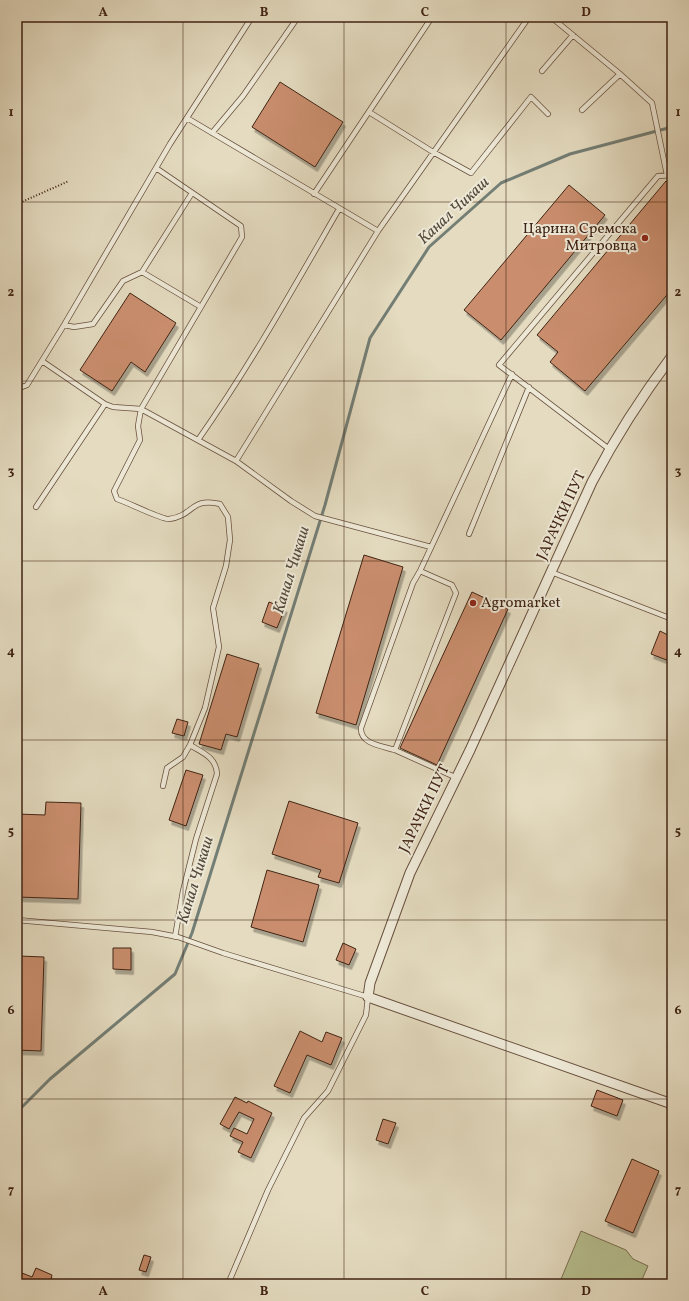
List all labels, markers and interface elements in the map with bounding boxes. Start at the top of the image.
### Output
text: A [98,4,108,22]
text: B [260,4,269,22]
text: C [421,4,429,22]
text: D [581,4,591,22]
text: 1 [8,104,14,122]
text: 1 [675,104,681,122]
water label: Канал Чикаш [413,172,495,250]
place label: Царина Сремска Митровца [523,219,637,257]
marker: Царина Сремска Митровца [640,233,650,243]
text: 2 [8,284,15,302]
text: 2 [675,284,682,302]
text: 3 [8,463,15,481]
text: 3 [675,463,682,481]
street label: ЈАРАЧКИ ПУТ [532,468,592,564]
water label: Канал Чикаш [268,524,316,616]
place label: Agromarket [481,593,561,614]
marker: Agromarket [468,598,478,608]
text: 4 [7,643,15,661]
text: 4 [674,643,682,661]
street label: ЈАРАЧКИ ПУТ [394,761,456,857]
text: 5 [8,823,14,841]
text: 5 [675,823,681,841]
water label: Канал Чикаш [172,834,220,926]
text: 6 [7,1002,15,1020]
text: 6 [674,1002,682,1020]
text: 7 [8,1182,14,1200]
text: 7 [675,1182,681,1200]
text: A [98,1283,108,1301]
text: B [260,1283,269,1301]
text: C [421,1283,429,1301]
text: D [581,1283,591,1301]

